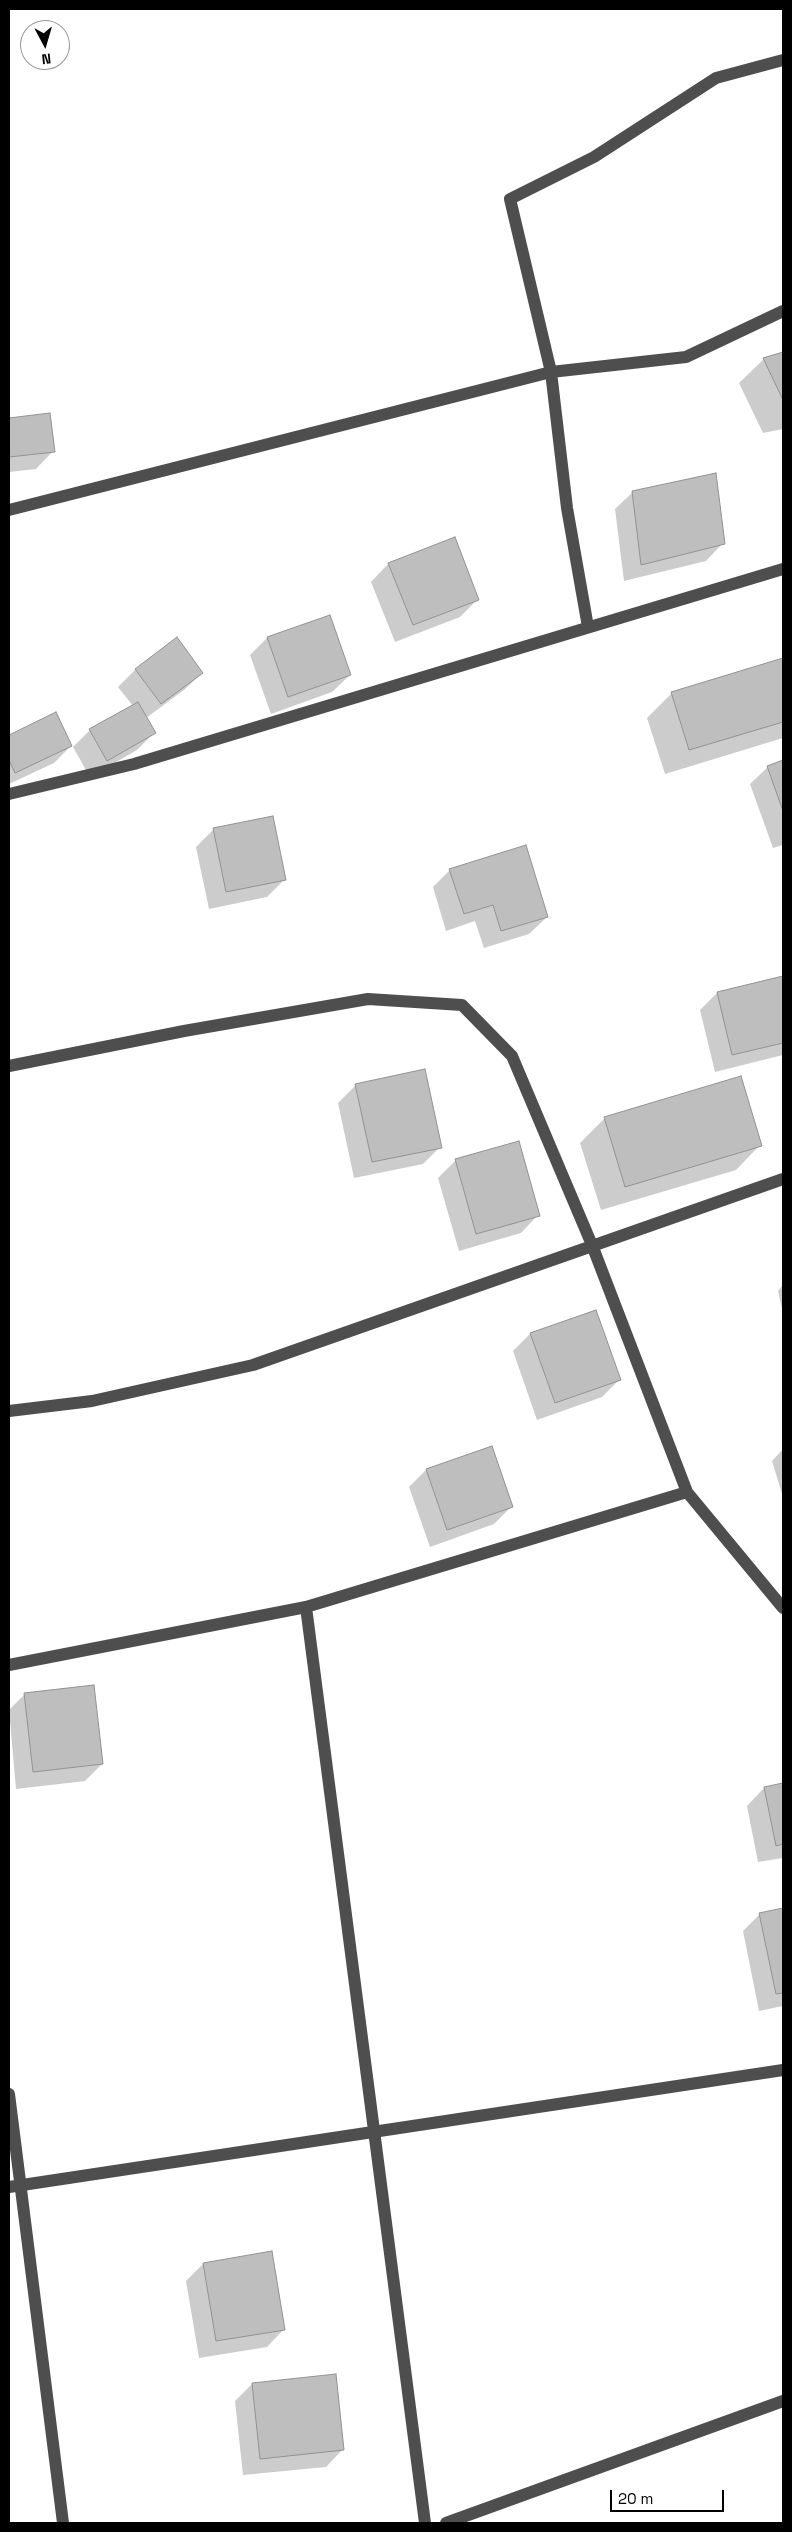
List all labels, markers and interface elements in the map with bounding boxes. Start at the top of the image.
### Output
north arrow [20,20,70,70]
text: N [41,49,52,68]
scale bar [612,2480,726,2512]
text: 20 m [618,2489,653,2508]

